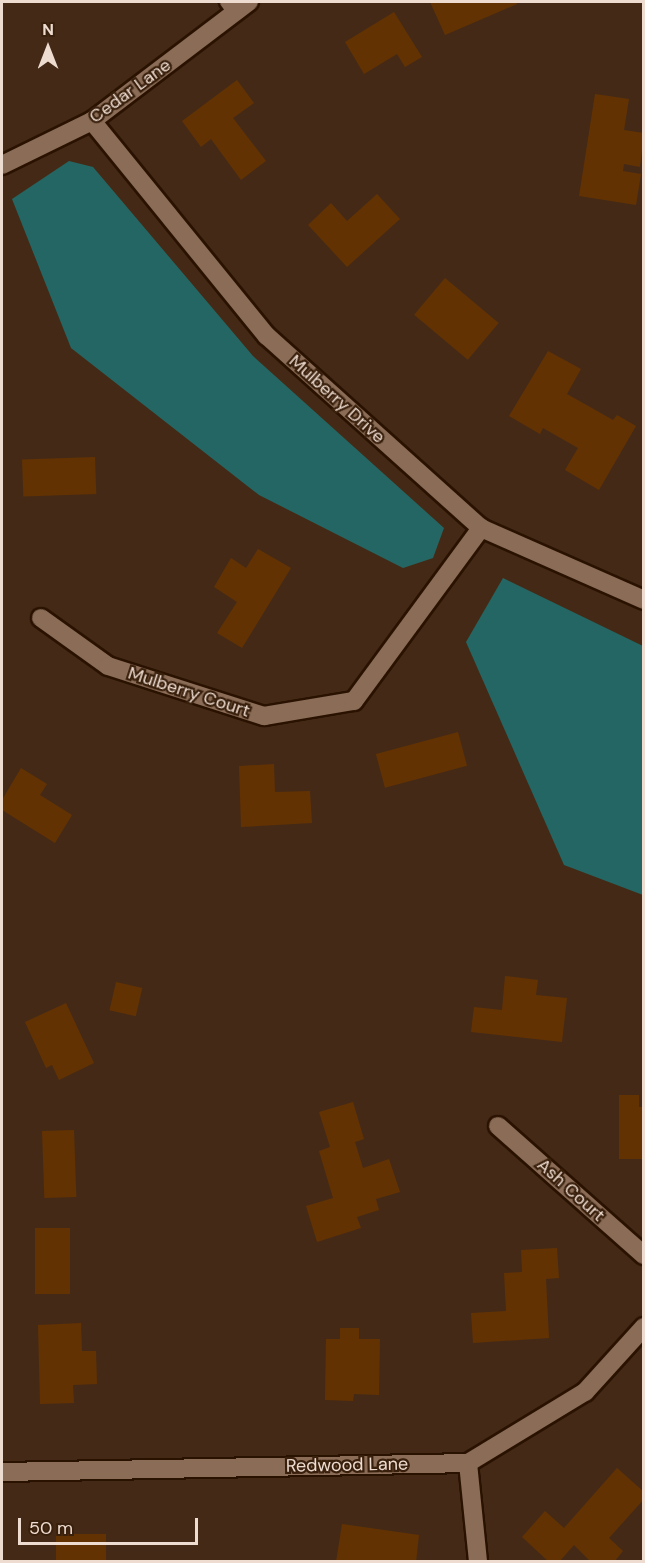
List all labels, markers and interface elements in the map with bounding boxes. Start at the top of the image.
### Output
north arrow [18,18,78,78]
text: N [42,19,54,40]
street label: Cedar Lane [85,54,175,128]
street label: Mulberry Drive [285,350,389,448]
street label: Mulberry Court [125,662,253,722]
street label: Ash Court [533,1154,609,1226]
street label: Redwood Lane [286,1453,408,1477]
scale bar [21,1506,201,1544]
text: 50 m [29,1516,73,1540]

